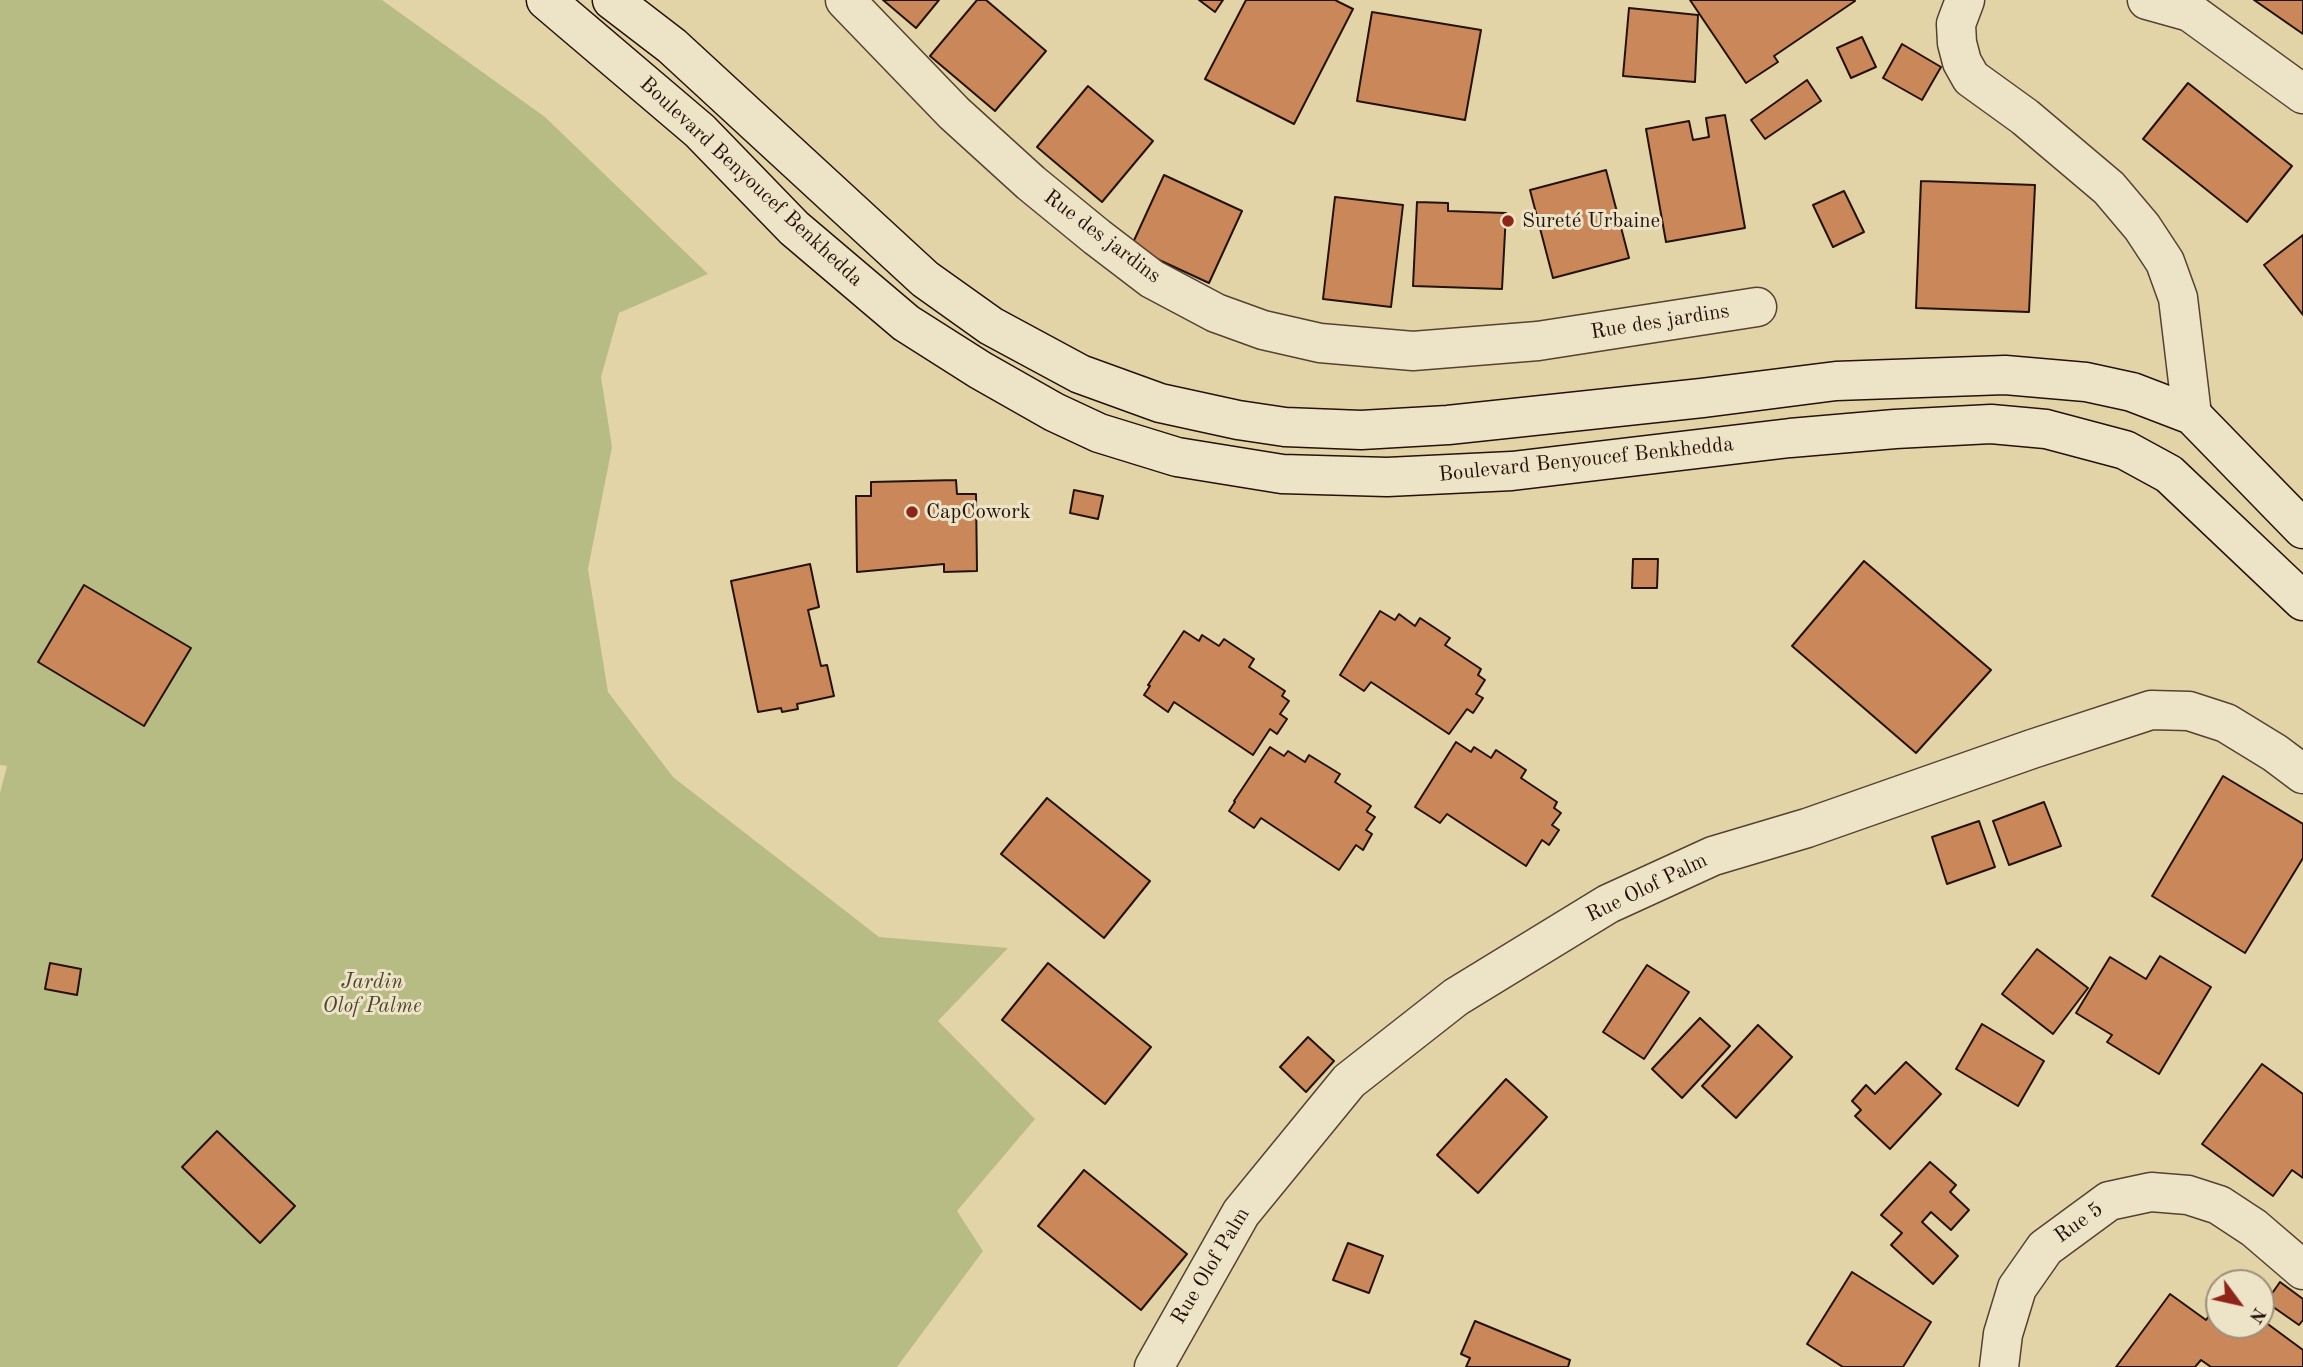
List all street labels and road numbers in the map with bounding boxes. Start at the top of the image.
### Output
street label: Boulevard Benyoucef Benkhedda [634,72,868,292]
street label: Rue des jardins [1038,185,1166,289]
street label: Rue des jardins [1589,299,1731,345]
street label: Boulevard Benyoucef Benkhedda [1437,432,1735,488]
street label: Rue Olof Palm [1582,848,1712,928]
street label: Rue 5 [2050,1197,2108,1249]
street label: Rue Olof Palm [1166,1203,1256,1329]

